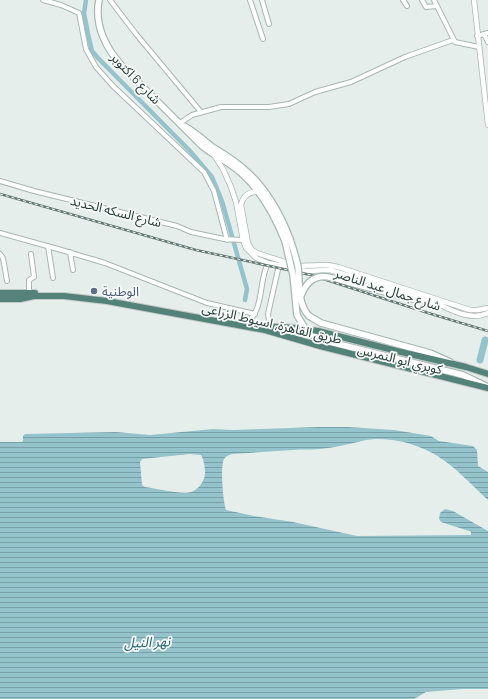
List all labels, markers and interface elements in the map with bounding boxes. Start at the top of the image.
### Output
street label: شارع 6 اكتوبر [105,48,164,109]
street label: شارع السكه الحديد [68,192,163,233]
street label: شارع جمال عبد الناصر [331,264,443,317]
place label: الوطنية [102,283,139,299]
marker: الوطنية [89,286,99,296]
street label: طريق القاهرة, اسيوط الزراعى [200,299,344,348]
street label: كوبري ابو النمرس [355,341,445,380]
water label: نهر النيل [124,632,171,652]

